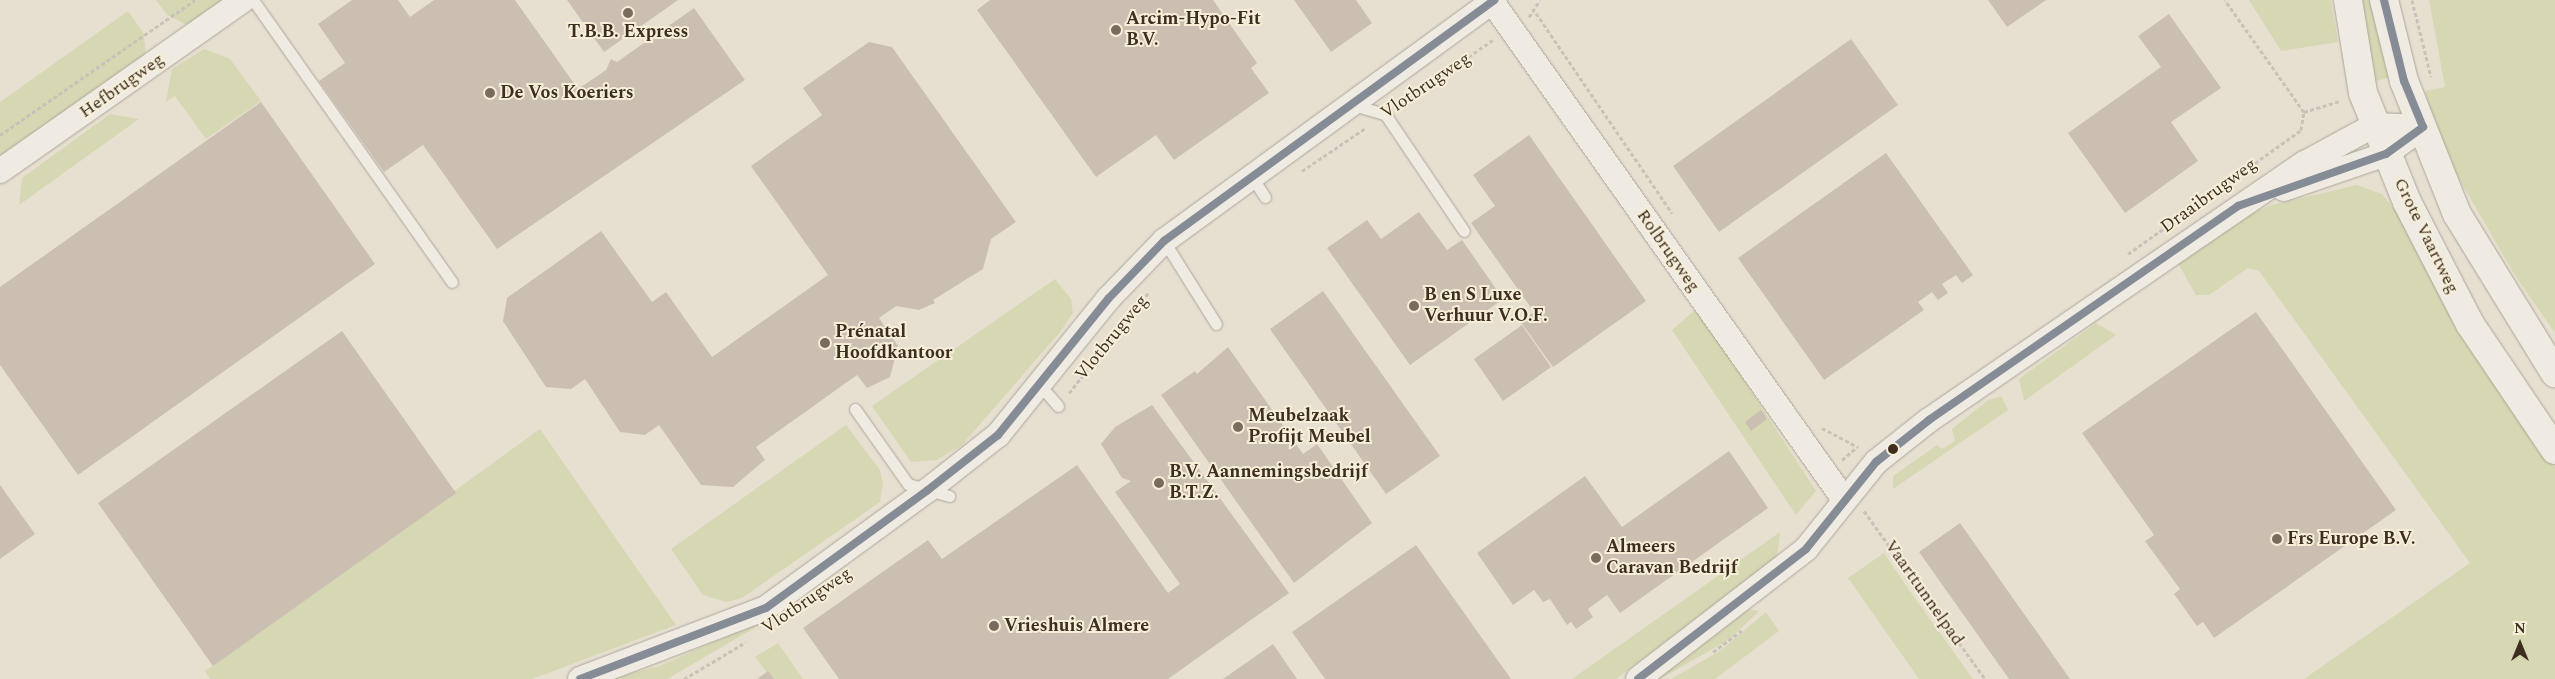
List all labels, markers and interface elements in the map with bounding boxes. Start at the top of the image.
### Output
marker: T.B.B. Express [622,7,634,19]
place label: Arcim-Hypo-Fit B.V. [1126,9,1261,52]
place label: T.B.B. Express [568,21,688,43]
marker: Arcim-Hypo-Fit B.V. [1110,24,1122,36]
street label: Vlotbrugweg [1377,48,1475,124]
street label: Hefbrugweg [75,49,169,123]
place label: De Vos Koeriers [500,82,634,104]
marker: De Vos Koeriers [484,87,496,99]
street label: Draaibrugweg [2157,154,2261,238]
street label: Grote Vaartweg [2389,175,2463,297]
street label: Rolbrugweg [1632,205,1704,297]
place label: B en S Luxe Verhuur V.O.F. [1424,285,1548,328]
street label: Vlotbrugweg [1071,291,1153,385]
marker: B en S Luxe Verhuur V.O.F. [1408,300,1420,312]
place label: Prénatal Hoofdkantoor [835,322,953,364]
marker: Prénatal Hoofdkantoor [819,337,831,349]
place label: Meubelzaak Profijt Meubel [1248,406,1371,448]
marker: Meubelzaak Profijt Meubel [1232,421,1244,433]
unlabelled marker [1888,444,1898,454]
place label: B.V. Aannemingsbedrijf B.T.Z. [1169,462,1368,504]
marker: B.V. Aannemingsbedrijf B.T.Z. [1153,477,1165,489]
place label: Frs Europe B.V. [2287,528,2415,550]
marker: Frs Europe B.V. [2271,533,2283,545]
street label: Vaarttunnelpad [1880,536,1968,650]
place label: Almeers Caravan Bedrijf [1606,537,1737,580]
marker: Almeers Caravan Bedrijf [1590,552,1602,564]
street label: Vlotbrugweg [758,563,856,639]
place label: Vrieshuis Almere [1004,615,1149,637]
text: N [2514,618,2526,639]
north arrow [2495,619,2545,669]
marker: Vrieshuis Almere [988,620,1000,632]

